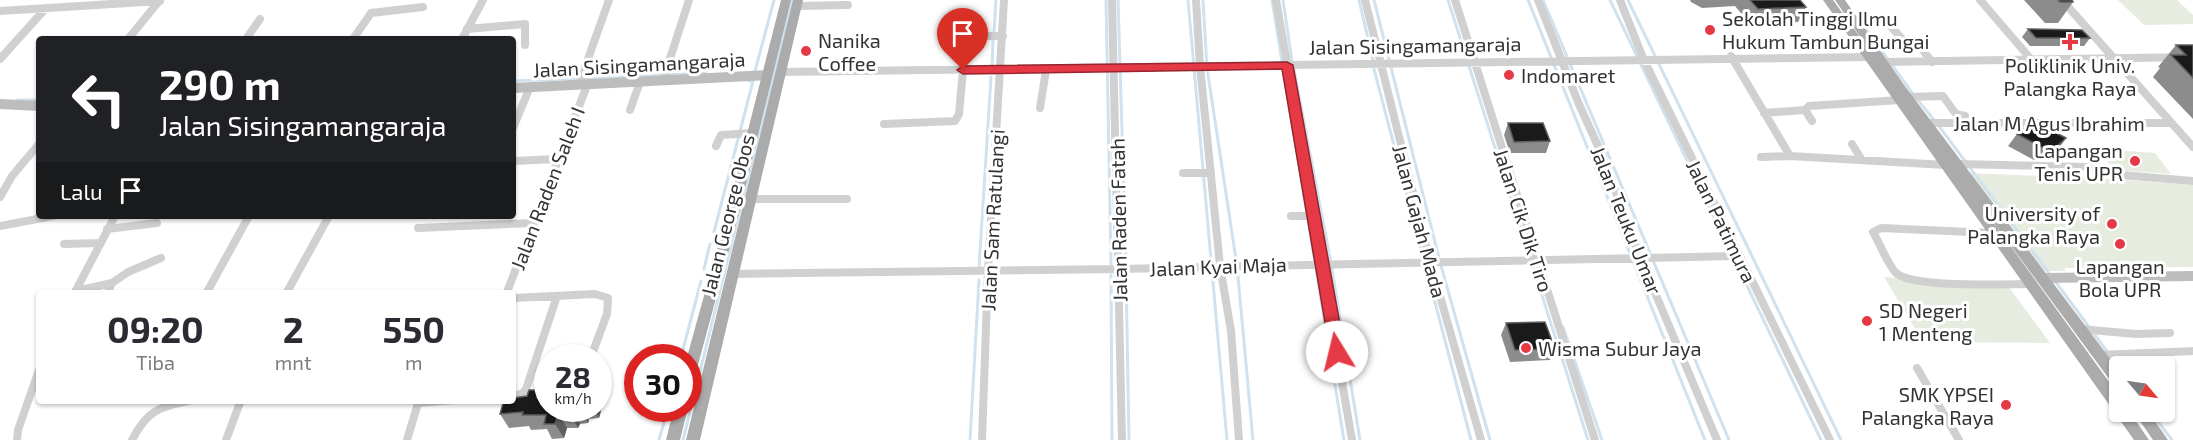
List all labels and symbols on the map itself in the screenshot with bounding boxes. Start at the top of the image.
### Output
place label: Sekolah Tinggi Ilmu Hukum Tambun Bungai [1722,6,1929,53]
pin [937,8,988,70]
marker: Sekolah Tinggi Ilmu Hukum Tambun Bungai [1703,23,1717,37]
place label: Nanika Coffee [818,28,881,75]
street label: Jalan Sisingamangaraja [1308,31,1522,59]
marker: Poliklinik Univ. Palangka Raya [2061,33,2079,51]
marker: Nanika Coffee [799,44,813,58]
street label: Jalan Sisingamangaraja [532,46,746,82]
place label: Poliklinik Univ. Palangka Raya [2004,53,2136,100]
place label: Indomaret [1521,63,1616,87]
marker: Indomaret [1502,68,1516,82]
street label: Jalan Raden Saleh I [505,103,589,273]
street label: Jalan M Agus Ibrahim [1953,111,2145,135]
street label: Jalan Sam Ratulangi [975,129,1009,311]
street label: Jalan George Obos [695,132,759,298]
street label: Jalan Raden Fatah [1105,138,1131,302]
place label: Lapangan Tenis UPR [2034,138,2123,185]
street label: Jalan Gajah Mada [1388,142,1452,300]
street label: Jalan Teuku Umar [1586,142,1668,298]
street label: Jalan Cik Dik Tiro [1489,145,1559,295]
marker: Lapangan Tenis UPR [2128,154,2142,168]
street label: Jalan Patimura [1682,156,1762,286]
place label: University of Palangka Raya [1967,201,2100,248]
marker: University of Palangka Raya [2105,217,2119,231]
marker: Lapangan Bola UPR [2113,237,2127,251]
street label: Jalan Kyai Maja [1149,252,1287,280]
place label: Lapangan Bola UPR [2075,254,2165,301]
place label: SD Negeri 1 Menteng [1879,298,1972,345]
marker: SD Negeri 1 Menteng [1860,314,1874,328]
position arrow [1305,320,1369,384]
place label: Wisma Subur Jaya [1538,336,1701,360]
marker: Wisma Subur Jaya [1519,341,1533,355]
speed limit sign: 30 [624,344,702,422]
north arrow [2109,356,2175,422]
place label: SMK YPSEI Palangka Raya [1861,382,1994,429]
marker: SMK YPSEI Palangka Raya [1999,398,2013,412]

